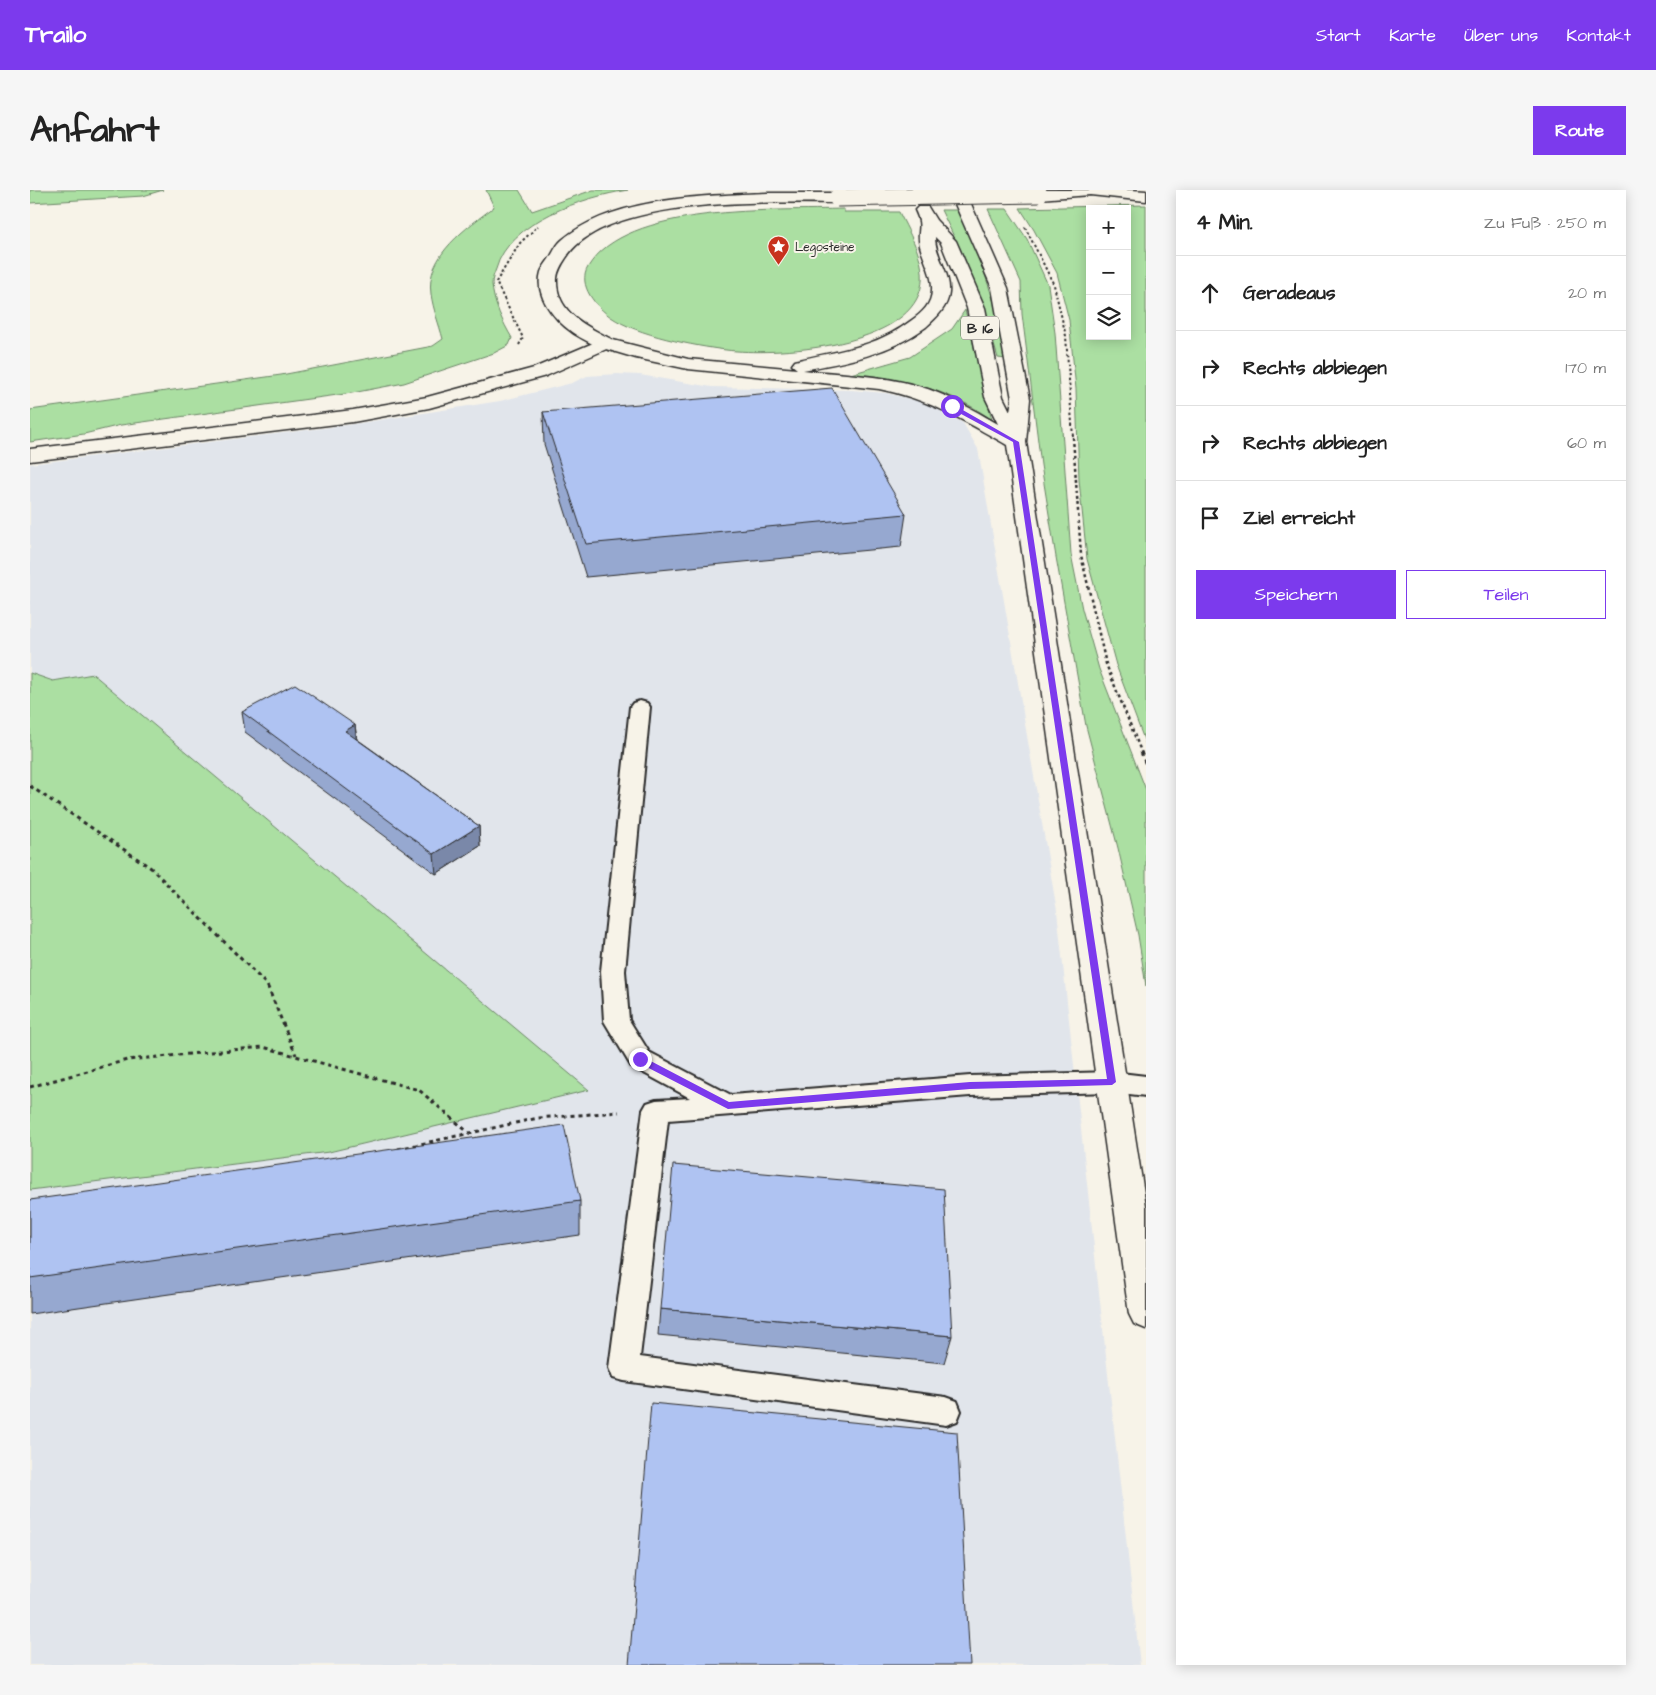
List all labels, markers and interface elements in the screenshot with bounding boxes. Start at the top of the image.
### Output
text: Trailo [25,18,86,52]
text: Start [1316,23,1361,48]
text: Karte [1389,23,1436,48]
text: Über uns [1464,23,1538,48]
text: Kontakt [1566,23,1631,48]
text: Anfahrt [30,106,159,155]
button: Route [1533,106,1626,155]
map controls [1086,205,1131,340]
button: + [1086,205,1131,250]
text: 4 Min. [1196,208,1253,237]
text: Zu Fuß · 250 m [1484,212,1606,234]
place icon: Legosteine [767,235,791,266]
place label: Legosteine [795,239,855,257]
button: − [1086,250,1131,295]
icon: ahead [1196,279,1224,307]
text: Geradeaus [1243,280,1335,307]
text: 20 m [1568,282,1606,304]
button: layers [1086,295,1131,340]
road number: B 16 [961,316,999,340]
icon: right [1196,354,1224,382]
text: Rechts abbiegen [1243,355,1387,382]
text: 170 m [1565,357,1606,379]
route start [941,395,964,418]
icon: right [1196,429,1224,457]
text: Rechts abbiegen [1243,430,1387,457]
text: 60 m [1567,432,1606,454]
icon: arrive [1196,504,1224,532]
text: Ziel erreicht [1243,505,1355,532]
button: Speichern [1196,570,1396,619]
button: Teilen [1406,570,1606,619]
route end [629,1048,652,1071]

